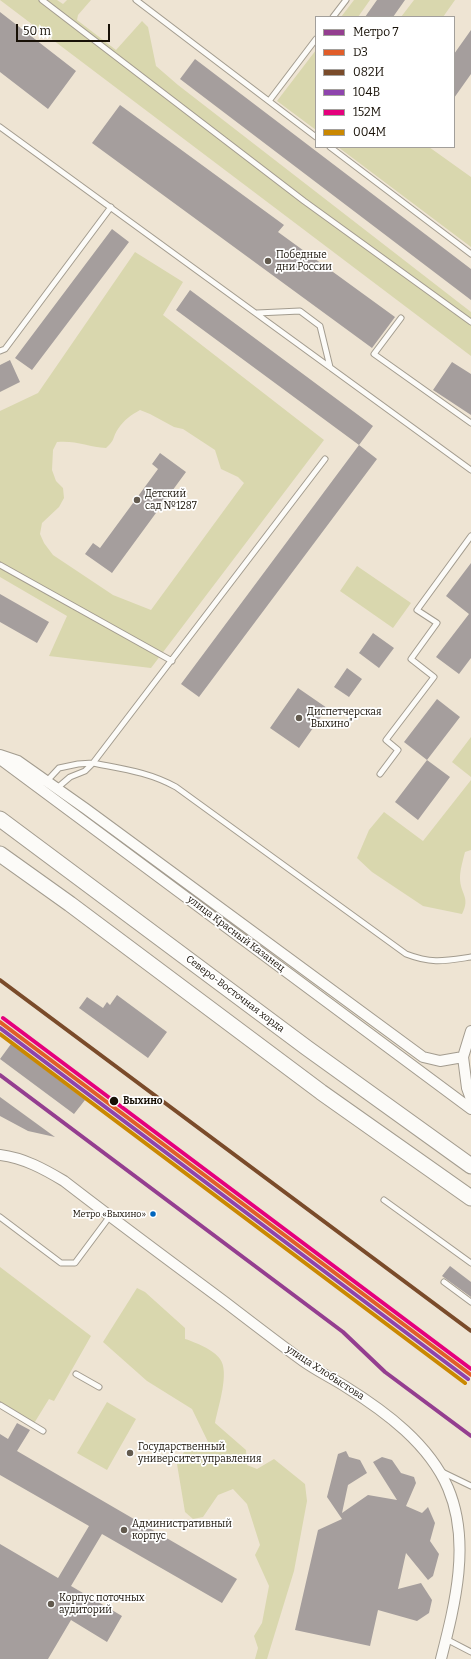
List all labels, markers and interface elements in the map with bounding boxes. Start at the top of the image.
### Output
scale bar [18,16,112,42]
legend [315,16,455,148]
text: 50 m [23,24,51,38]
text: Метро 7 [353,25,398,39]
text: D3 [353,45,368,59]
text: 082И [353,65,384,79]
text: 104В [353,85,380,99]
text: 152М [353,105,381,119]
text: 004М [353,125,386,139]
place label: Победные дни России [276,249,332,272]
marker: Победные дни России [263,256,273,266]
place label: Детский сад №1287 [145,488,197,512]
marker: Детский сад №1287 [132,495,142,505]
place label: Диспетчерская "Выхино" [307,706,382,730]
marker: Диспетчерская "Выхино" [294,713,304,723]
street label: улица Красный Казанец [185,893,287,975]
street label: Северо-Восточная хорда [183,953,287,1035]
marker: Выхино [108,1095,120,1107]
place label: Выхино [123,1095,163,1107]
place label: Метро «Выхино» [73,1209,146,1219]
marker: Метро «Выхино» [148,1209,158,1219]
street label: улица Хлобыстова [284,1343,366,1403]
place label: Государственный университет управления [138,1441,261,1464]
marker: Государственный университет управления [125,1448,135,1458]
place label: Административный корпус [132,1518,232,1542]
marker: Административный корпус [119,1525,129,1535]
place label: Корпус поточных аудиторий [59,1592,145,1616]
marker: Корпус поточных аудиторий [46,1599,56,1609]

